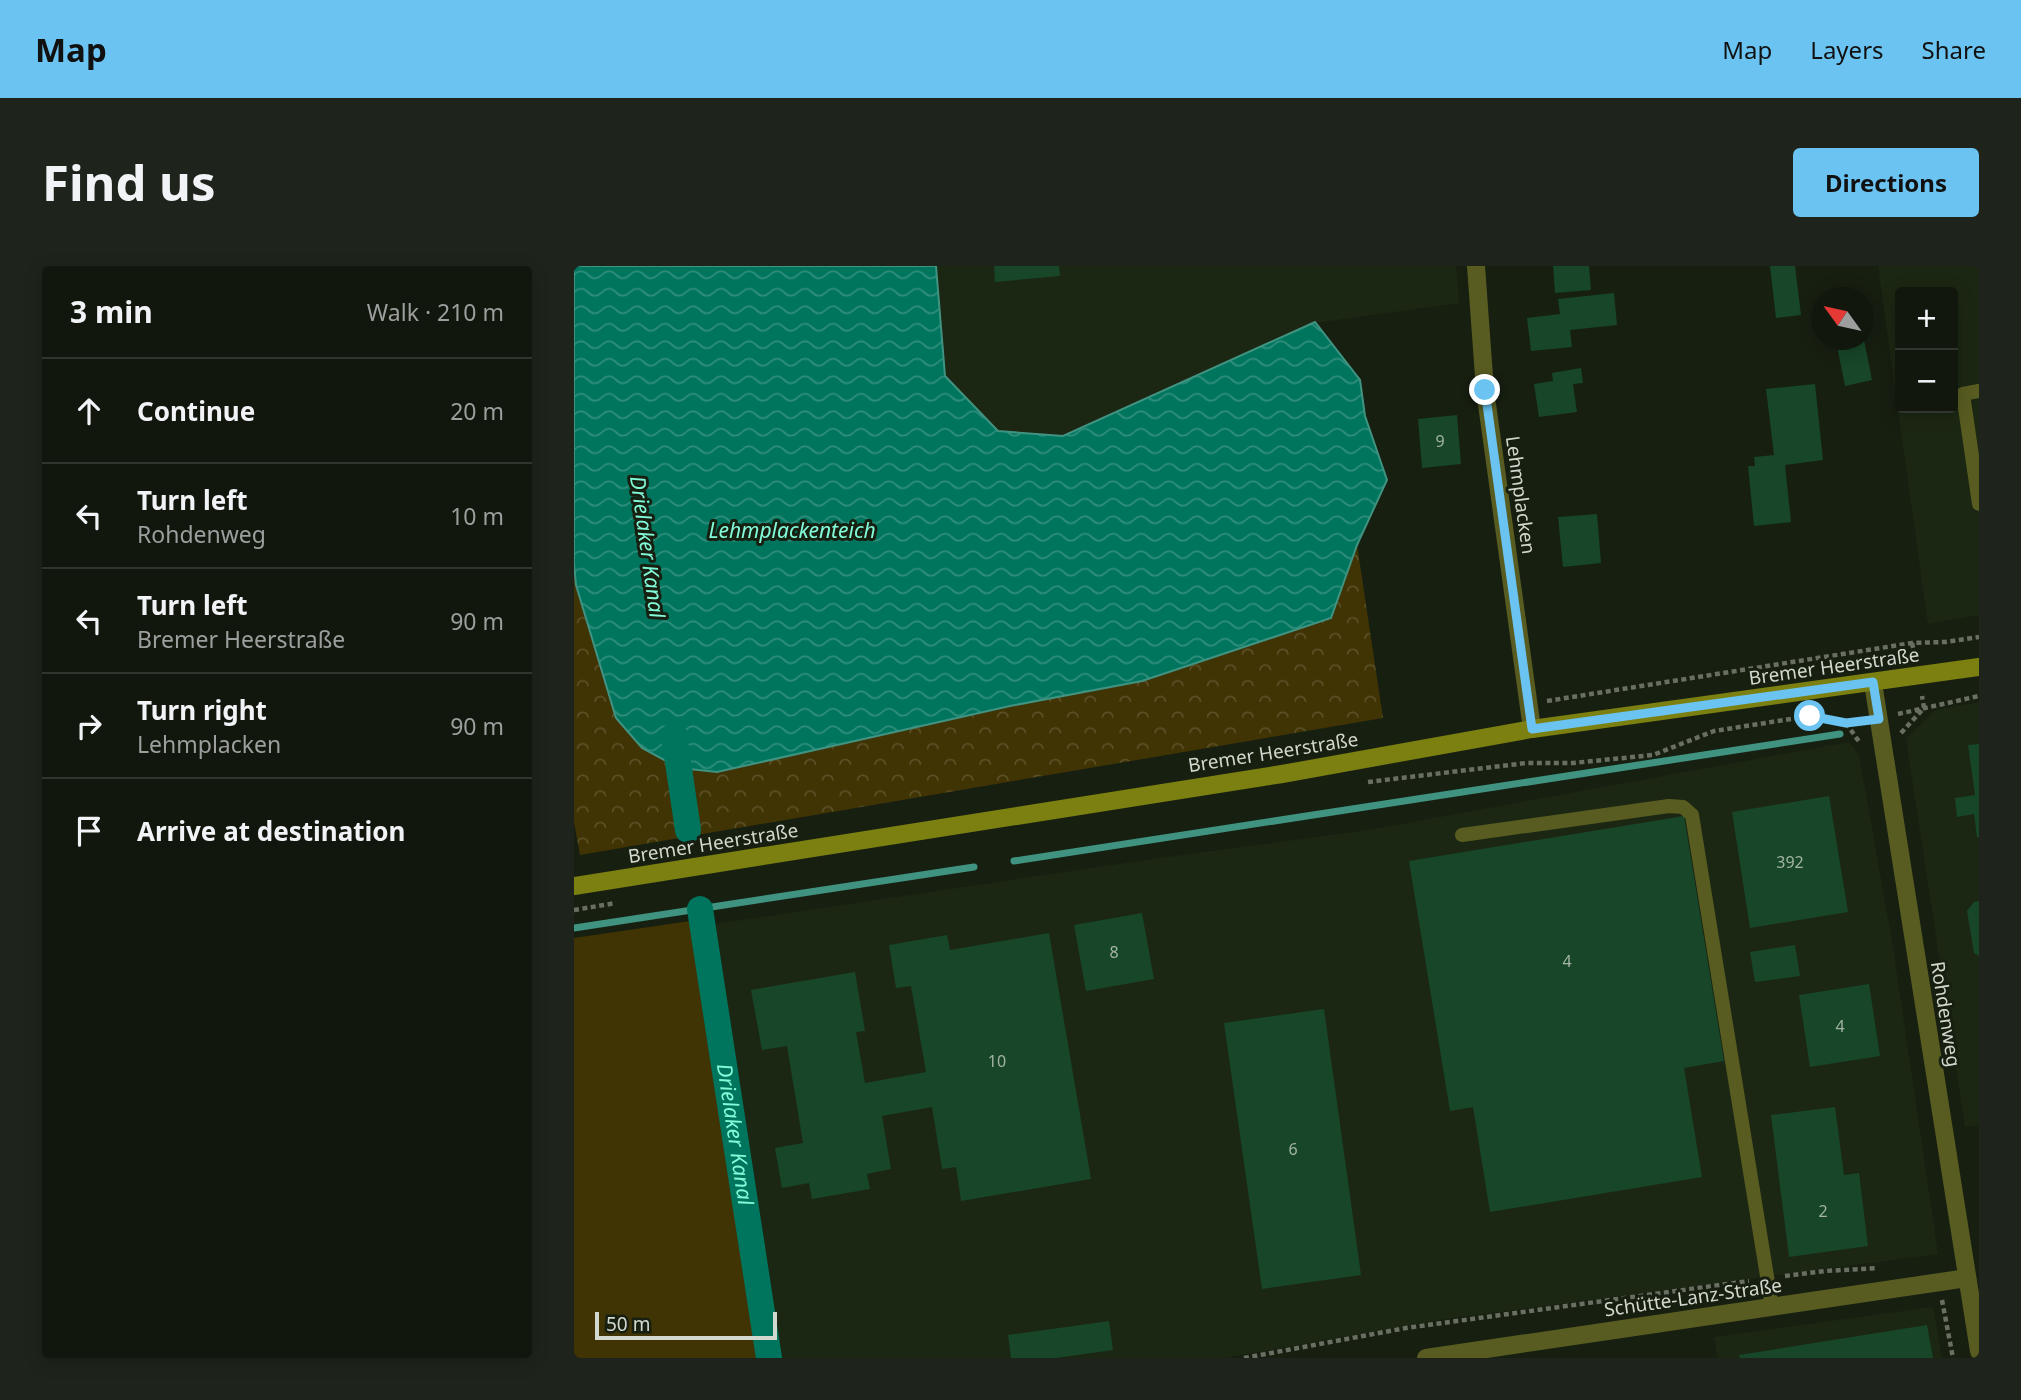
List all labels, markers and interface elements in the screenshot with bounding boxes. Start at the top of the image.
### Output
text: Map [35,27,107,72]
text: Map [1722,33,1772,66]
text: Layers [1810,33,1884,66]
text: Share [1922,33,1986,66]
button: Directions [1793,148,1979,217]
text: Find us [42,149,216,215]
north arrow [1811,287,1874,350]
map controls [1895,287,1958,413]
button: + [1895,287,1958,350]
text: 3 min [70,291,153,332]
text: Walk · 210 m [367,296,504,328]
button: − [1895,350,1958,413]
route end [1469,374,1500,405]
icon: ahead [70,392,108,430]
text: Continue [137,393,255,429]
text: 20 m [450,395,504,427]
house number: 9 [1435,430,1445,452]
street label: Lehmplacken [1500,434,1542,556]
water label: Drielaker Kanal [624,474,672,620]
text: Turn left [137,482,248,518]
icon: left [70,497,108,535]
text: 10 m [450,500,504,532]
water label: Lehmplackenteich [708,516,876,544]
text: Rohdenweg [137,518,266,550]
text: Turn left [137,587,248,623]
icon: left [70,602,108,640]
text: 90 m [450,605,504,637]
text: Bremer Heerstraße [137,623,345,655]
street label: Bremer Heerstraße [1747,641,1921,691]
text: Turn right [137,692,267,728]
route start [1794,700,1825,731]
icon: right [70,707,108,745]
text: 90 m [450,710,504,742]
street label: Bremer Heerstraße [1186,726,1360,778]
text: Lehmplacken [137,728,281,760]
icon: arrive [70,812,108,850]
text: Arrive at destination [137,813,406,849]
street label: Bremer Heerstraße [626,817,800,869]
house number: 392 [1776,851,1804,873]
house number: 8 [1109,941,1119,963]
house number: 4 [1562,950,1572,972]
street label: Rohdenweg [1925,959,1967,1069]
house number: 4 [1835,1015,1845,1037]
house number: 10 [988,1050,1006,1072]
water label: Drielaker Kanal [711,1061,760,1208]
house number: 6 [1288,1138,1298,1160]
house number: 2 [1818,1200,1828,1222]
street label: Schütte-Lanz-Straße [1602,1272,1784,1322]
scale bar [595,1309,777,1341]
text: 50 m [606,1311,650,1337]

